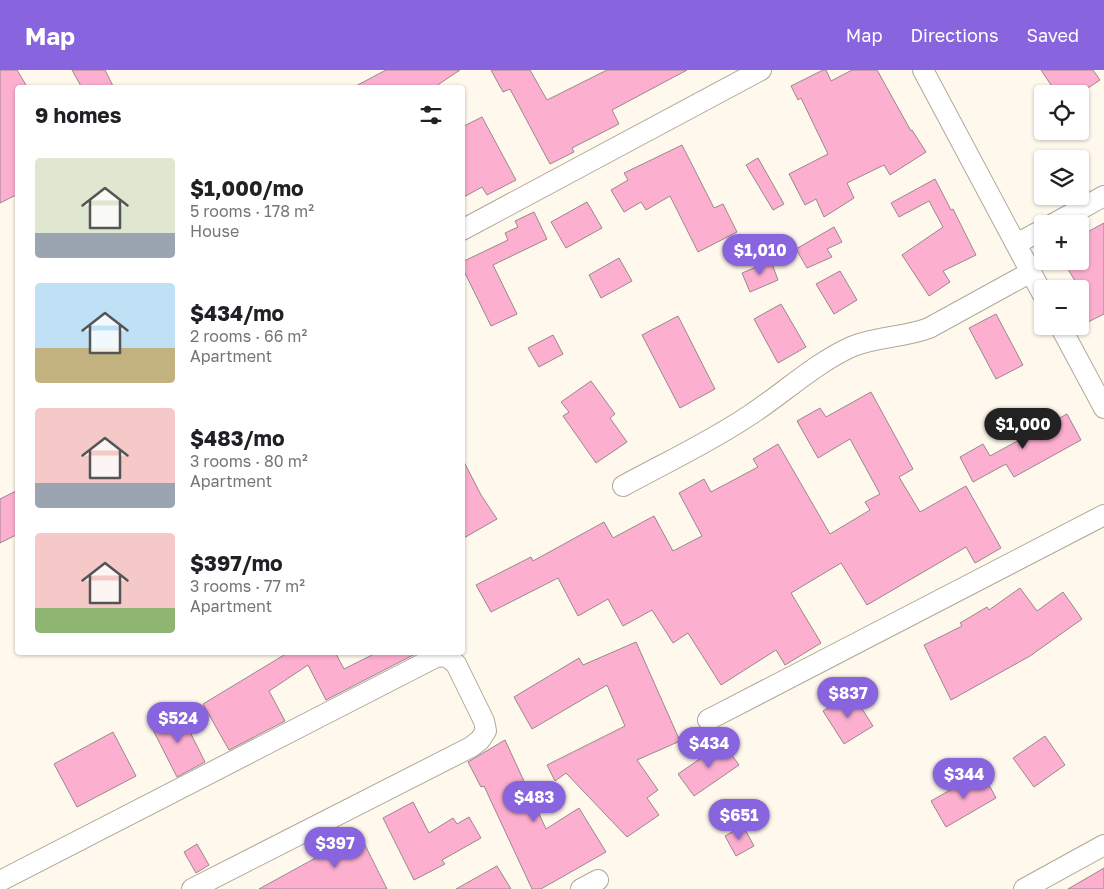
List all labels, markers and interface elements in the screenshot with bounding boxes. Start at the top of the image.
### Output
text: Map [25,21,75,50]
text: Map [846,24,882,46]
text: Directions [910,24,998,46]
text: Saved [1026,24,1079,46]
map controls [1034,85,1089,335]
button: locate [1034,85,1089,140]
icon: filters [417,101,445,129]
text: 9 homes [35,102,121,128]
button: layers [1034,150,1089,205]
text: $1,000/mo [190,175,304,201]
icon: home [75,178,135,238]
text: 5 rooms · 178 m² [190,201,314,221]
button: + [1034,215,1089,270]
text: House [190,221,239,241]
pin: $1,010 [719,234,801,276]
text: $1,010 [733,240,787,260]
button: − [1034,280,1089,335]
text: $434/mo [190,300,284,326]
icon: home [75,303,135,363]
text: 2 rooms · 66 m² [190,326,307,346]
text: Apartment [190,346,272,366]
pin: $1,000 [982,408,1064,450]
text: $1,000 [995,414,1051,434]
text: $483/mo [190,425,285,451]
icon: home [75,428,135,488]
text: 3 rooms · 80 m² [190,451,308,471]
text: Apartment [190,471,272,491]
text: $397/mo [190,550,283,576]
icon: home [75,553,135,613]
text: 3 rooms · 77 m² [190,576,305,596]
text: Apartment [190,596,272,616]
pin: $837 [818,676,878,719]
text: $837 [828,683,868,703]
pin: $524 [148,702,208,744]
text: $524 [158,708,198,728]
pin: $434 [679,726,739,769]
text: $434 [689,733,729,753]
pin: $344 [934,758,994,800]
text: $344 [944,764,984,784]
pin: $483 [504,780,564,823]
text: $483 [514,787,554,807]
pin: $651 [709,798,769,841]
text: $651 [720,805,758,825]
pin: $397 [305,826,365,869]
text: $397 [315,833,355,853]

